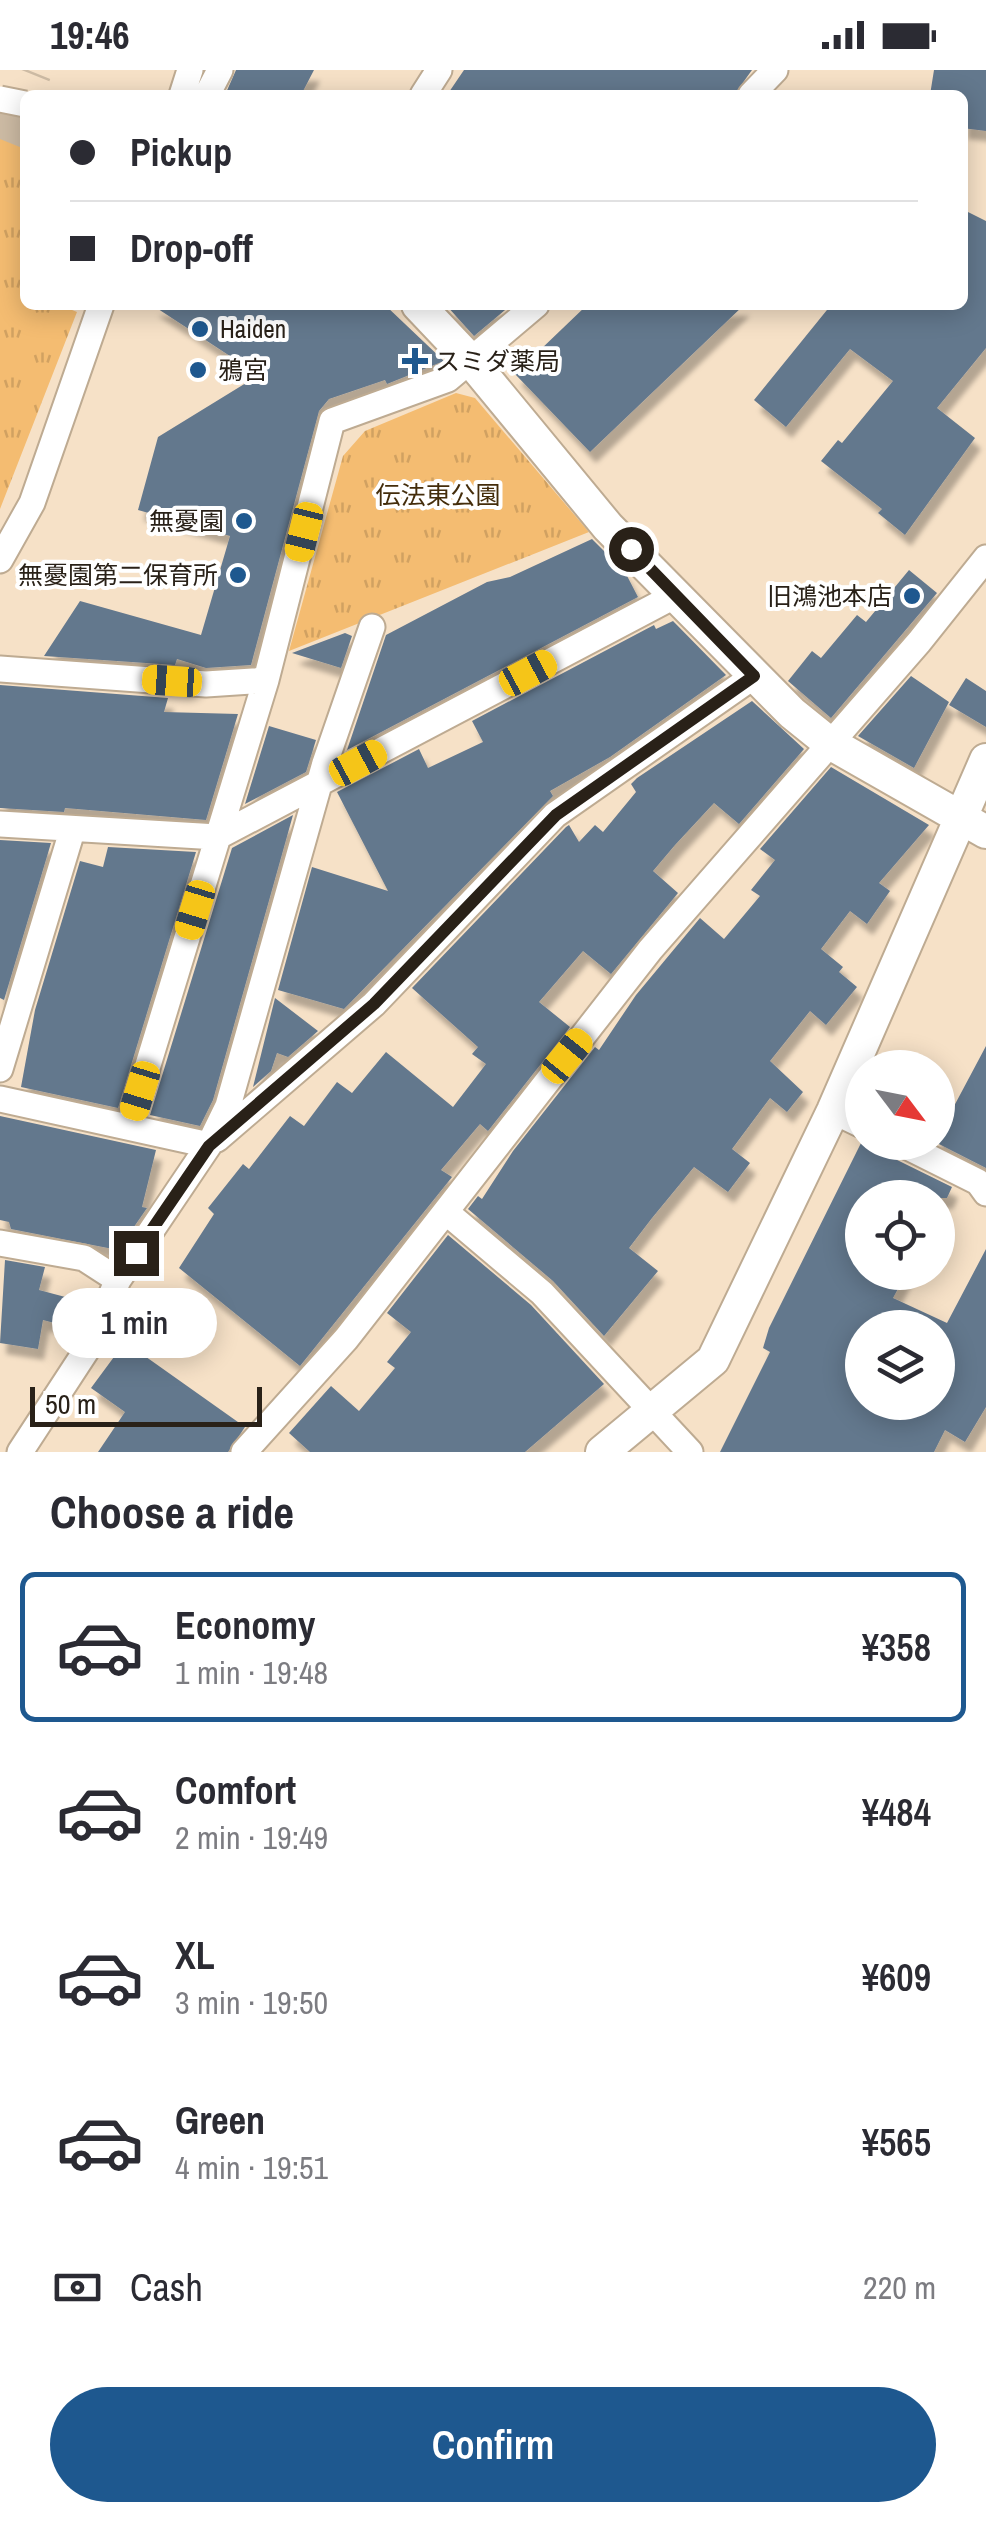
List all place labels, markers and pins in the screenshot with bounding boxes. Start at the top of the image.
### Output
place label: Haiden [220,312,286,346]
marker: Haiden [189,318,211,340]
place label: スミダ薬局 [435,344,560,378]
marker: スミダ薬局 [404,350,426,372]
place label: 鴉宮 [218,353,268,387]
marker: 鴉宮 [187,359,209,381]
place label: 無憂園 [149,504,224,538]
marker: 無憂園 [233,510,255,532]
place label: 無憂園第二保育所 [18,558,218,592]
marker: 無憂園第二保育所 [227,564,249,586]
place label: 旧鴻池本店 [767,579,892,613]
marker: 旧鴻池本店 [901,585,923,607]

